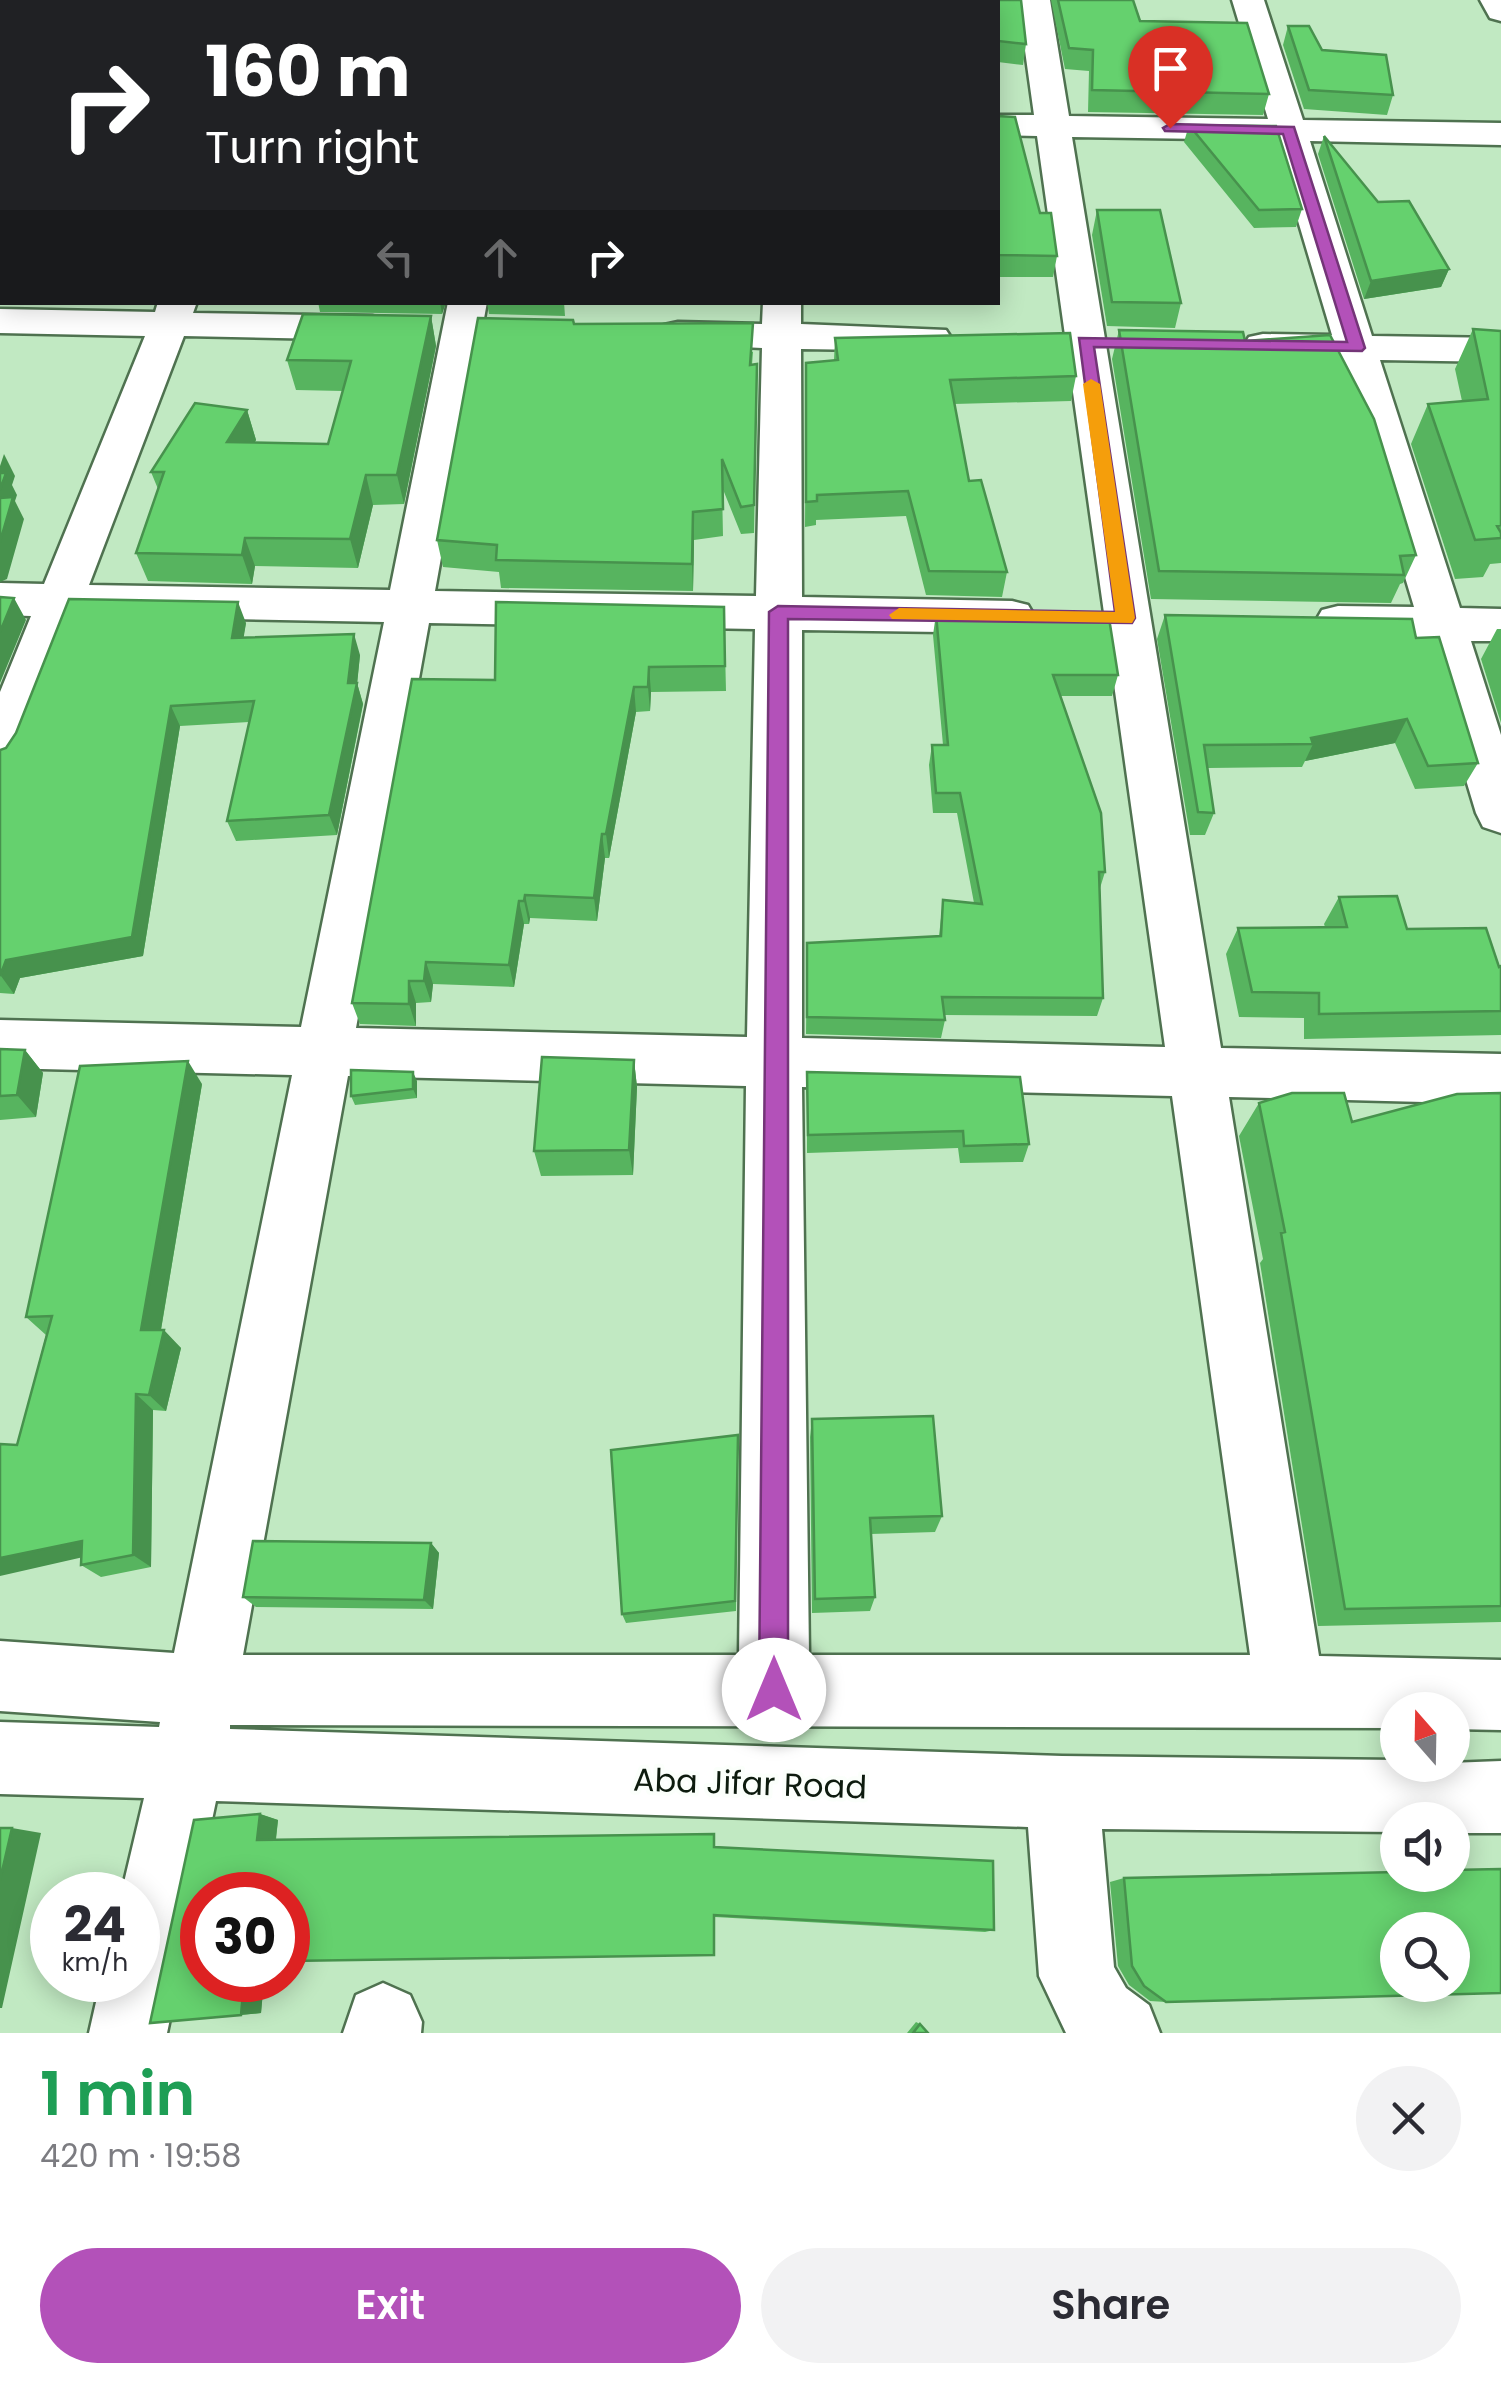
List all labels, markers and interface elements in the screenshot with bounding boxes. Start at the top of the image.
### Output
text: 160 m [205,22,411,121]
pin [1128,26,1213,129]
icon: right [40,40,170,170]
icon: arrive [1143,41,1198,96]
text: Turn right [205,116,419,179]
icon: left [368,230,423,285]
icon: ahead [473,230,528,285]
icon: right [578,230,633,285]
position arrow [722,1638,826,1742]
north arrow [1380,1692,1470,1782]
map controls [1380,1692,1470,2002]
street label: Aba Jifar Road [632,1756,868,1810]
button: sound [1380,1802,1470,1892]
speed limit sign: 30 [180,1872,310,2002]
text: 24 [64,1889,126,1960]
button: search [1380,1912,1470,2002]
text: km/h [62,1945,128,1980]
text: 1 min [40,2052,195,2136]
button: close [1356,2066,1461,2171]
text: 420 m · 19:58 [40,2133,242,2178]
button: Exit [40,2248,741,2363]
button: Share [761,2248,1461,2363]

